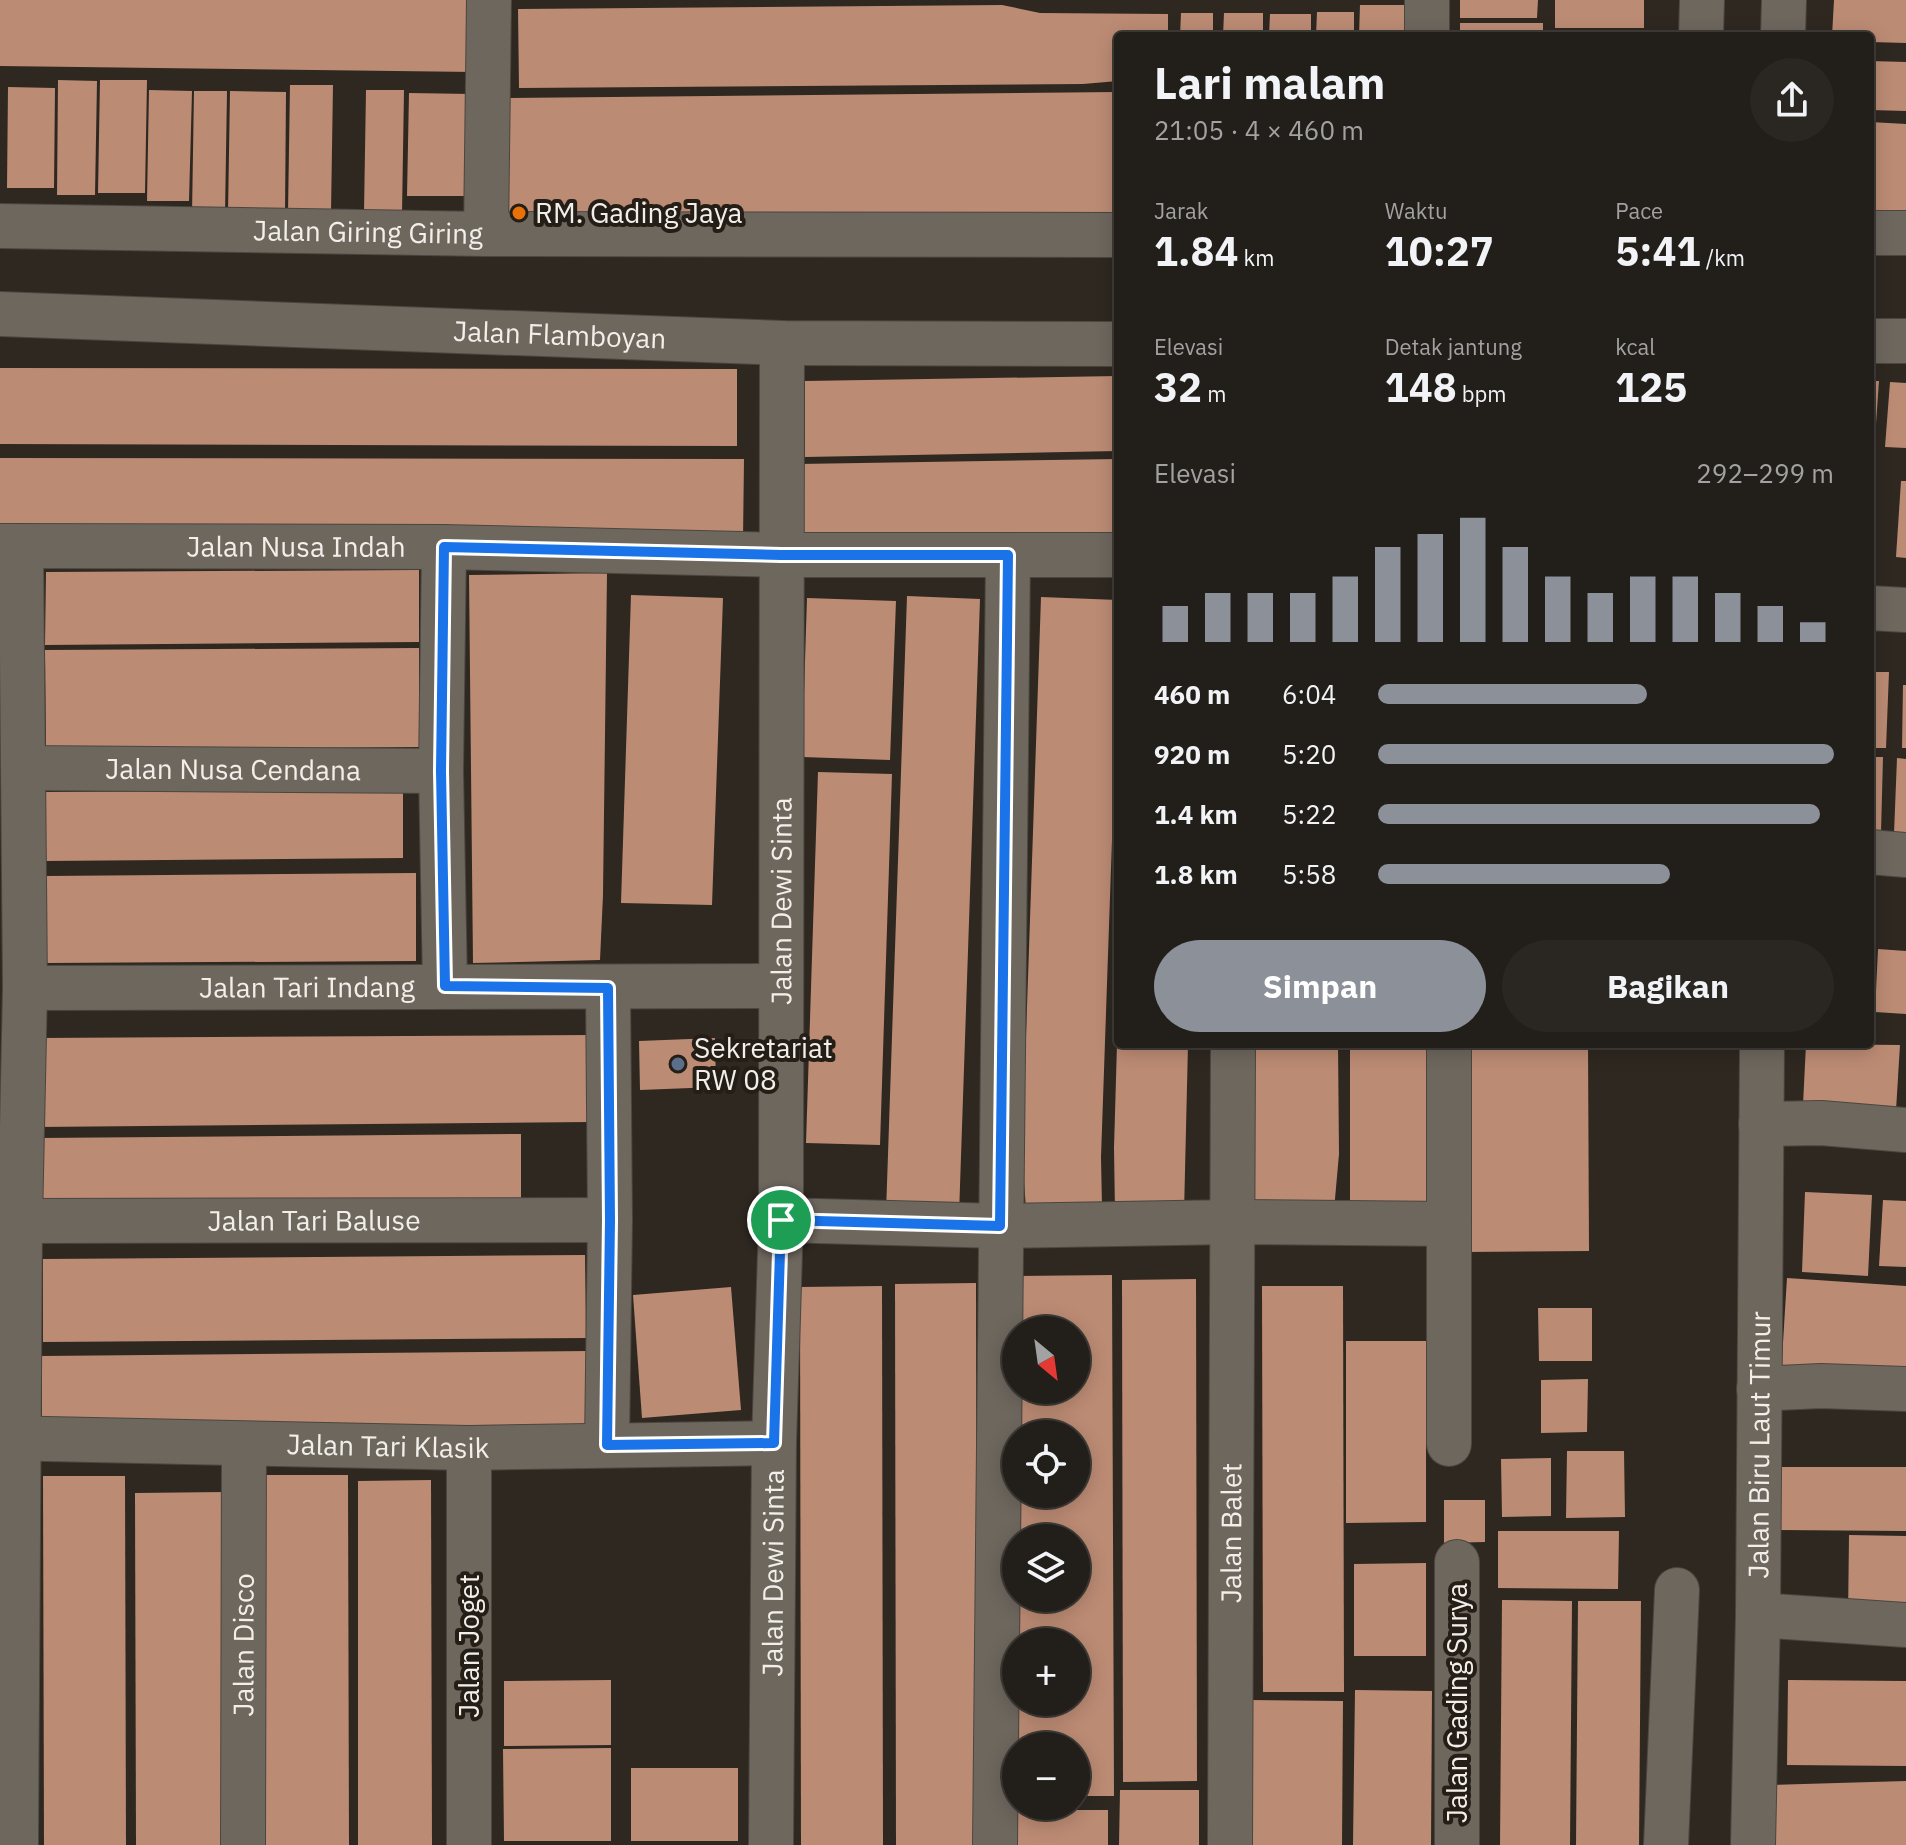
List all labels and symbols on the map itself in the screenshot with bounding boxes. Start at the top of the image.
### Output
place label: RM. Gading Jaya [535,194,743,231]
marker: RM. Gading Jaya [510,204,528,222]
street label: Jalan Giring Giring [253,211,483,252]
street label: Jalan Flamboyan [452,312,667,357]
street label: Jalan Nusa Indah [186,527,406,565]
street label: Jalan Nusa Cendana [105,750,361,788]
street label: Jalan Dewi Sinta [762,797,799,1005]
street label: Jalan Tari Indang [199,968,415,1006]
place label: Sekretariat RW 08 [694,1029,833,1098]
marker: Sekretariat RW 08 [669,1055,687,1073]
pin [747,1186,815,1254]
street label: Jalan Tari Baluse [207,1201,421,1239]
street label: Jalan Biru Laut Timur [1739,1311,1778,1579]
north arrow [1002,1316,1090,1404]
street label: Jalan Tari Klasik [286,1425,490,1466]
street label: Jalan Balet [1212,1463,1249,1603]
street label: Jalan Dewi Sinta [753,1469,792,1677]
street label: Jalan Disco [224,1573,262,1717]
street label: Jalan Joget [450,1574,487,1718]
street label: Jalan Gading Surya [1438,1583,1475,1823]

